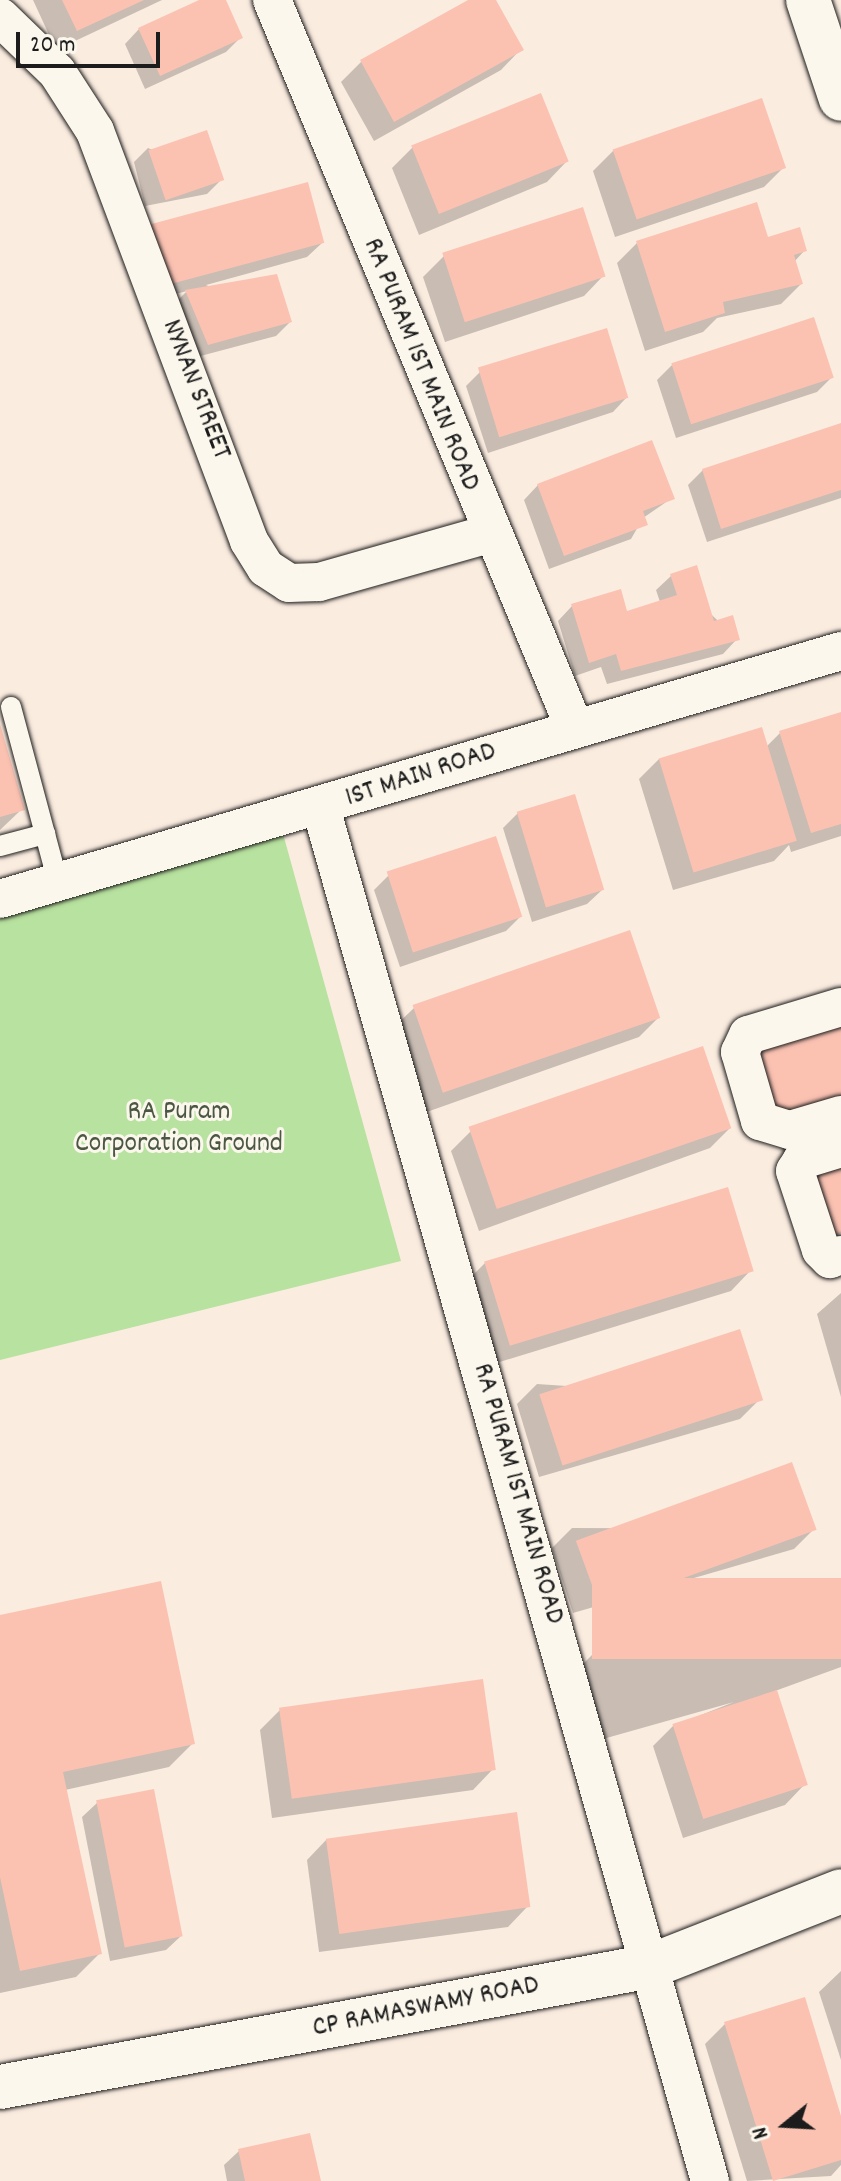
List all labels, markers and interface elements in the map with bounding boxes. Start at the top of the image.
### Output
scale bar [20,16,164,66]
text: 20 m [30,29,76,63]
street label: RA PURAM 1ST MAIN ROAD [354,234,486,496]
street label: NYNAN STREET [153,315,237,465]
street label: 1ST MAIN ROAD [342,736,500,816]
park label: RA Puram Corporation Ground [75,1096,283,1162]
street label: RA PURAM 1ST MAIN ROAD [464,1360,570,1628]
street label: CP RAMASWAMY ROAD [310,1970,542,2046]
north arrow [745,2085,825,2165]
text: N [745,2123,778,2143]

